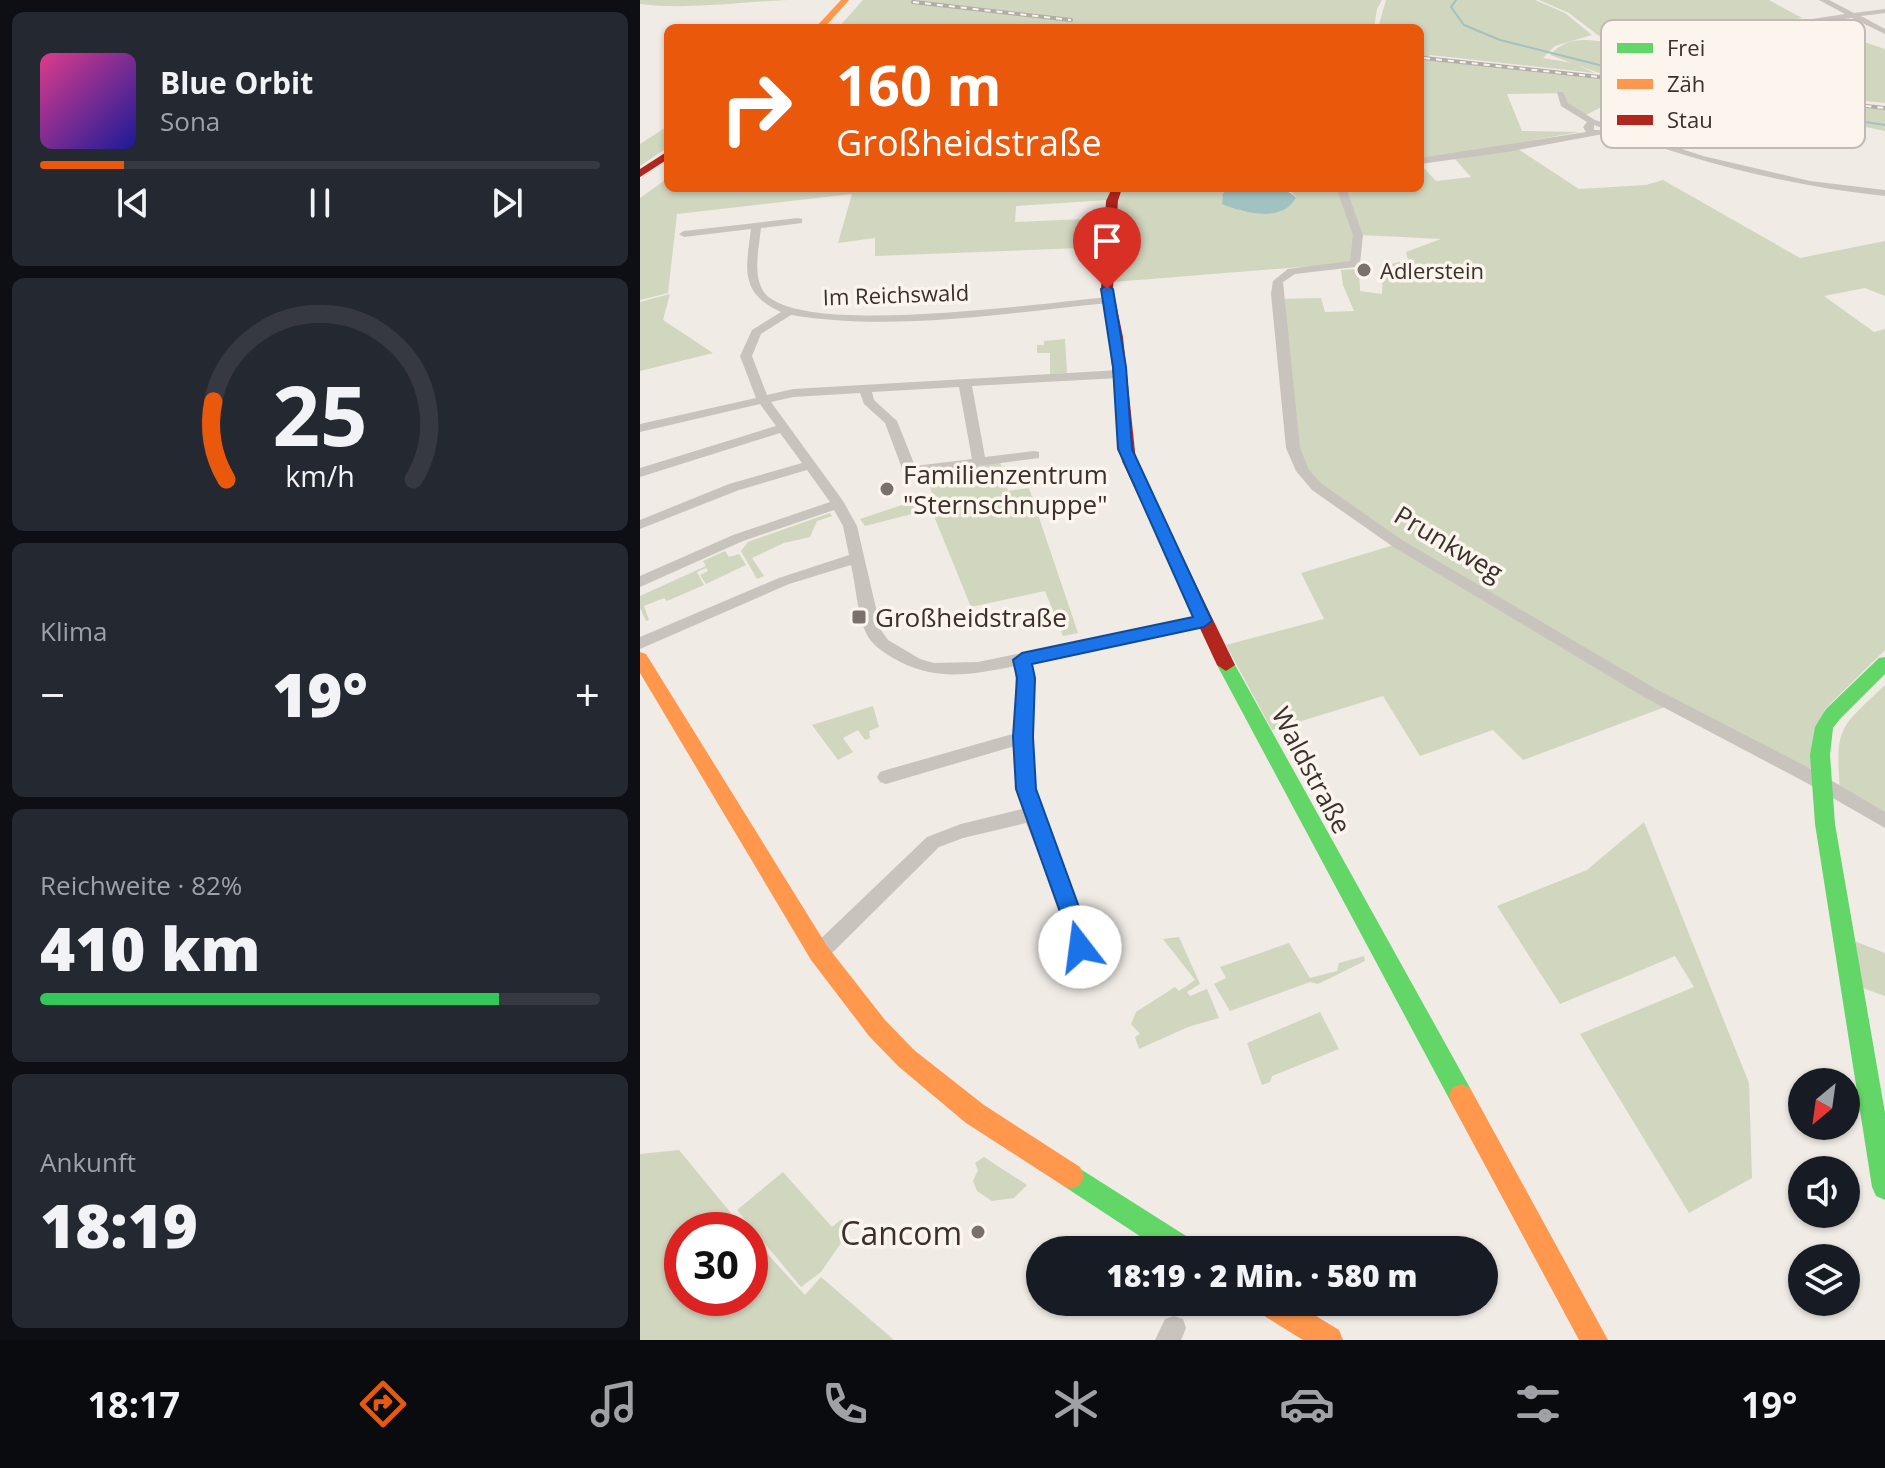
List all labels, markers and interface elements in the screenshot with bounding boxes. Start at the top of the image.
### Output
legend [1601,20,1865,148]
text: Frei [1667,32,1705,62]
text: 160 m [836,46,1002,122]
icon: right [704,56,808,160]
text: Blue Orbit [160,62,313,103]
text: Zäh [1667,68,1705,98]
text: Sona [160,103,220,139]
text: Stau [1667,104,1713,134]
text: Großheidstraße [836,118,1102,167]
icon: previous [111,181,155,225]
icon: pause [298,181,342,225]
icon: next [485,181,529,225]
pin [1073,207,1141,289]
icon: arrive [1085,219,1129,263]
place label: Adlerstein [1380,255,1484,285]
marker: Adlerstein [1355,261,1373,279]
street label: Im Reichswald [822,276,970,312]
text: 25 [272,357,368,470]
place label: Familienzentrum "Sternschnuppe" [903,456,1108,522]
text: km/h [285,457,355,496]
marker: Familienzentrum "Sternschnuppe" [878,480,896,498]
street label: Prunkweg [1388,496,1510,590]
place label: Großheidstraße [875,599,1067,635]
marker: Großheidstraße [850,608,868,626]
text: Klima [40,613,108,649]
text: 19° [272,653,368,735]
text: − [40,664,65,724]
text: + [575,664,600,724]
street label: Waldstraße [1264,700,1360,840]
text: Reichweite · 82% [40,867,242,903]
position arrow [1038,905,1122,989]
text: 410 km [40,907,261,989]
north arrow [1788,1068,1860,1140]
map controls [1788,1068,1860,1316]
text: Ankunft [40,1144,136,1180]
button: sound [1788,1156,1860,1228]
text: 18:19 [40,1184,198,1266]
place label: Cancom [840,1211,962,1254]
speed limit sign: 30 [664,1212,768,1316]
marker: Cancom [969,1223,987,1241]
button: layers [1788,1244,1860,1316]
text: 18:19 · 2 Min. · 580 m [1107,1255,1417,1296]
icon: directions [355,1376,411,1432]
icon: music [586,1376,642,1432]
icon: phone [817,1376,873,1432]
icon: climate [1048,1376,1104,1432]
icon: car [1279,1376,1335,1432]
icon: filters [1510,1376,1566,1432]
text: 18:17 [87,1380,180,1429]
text: 19° [1741,1380,1797,1429]

